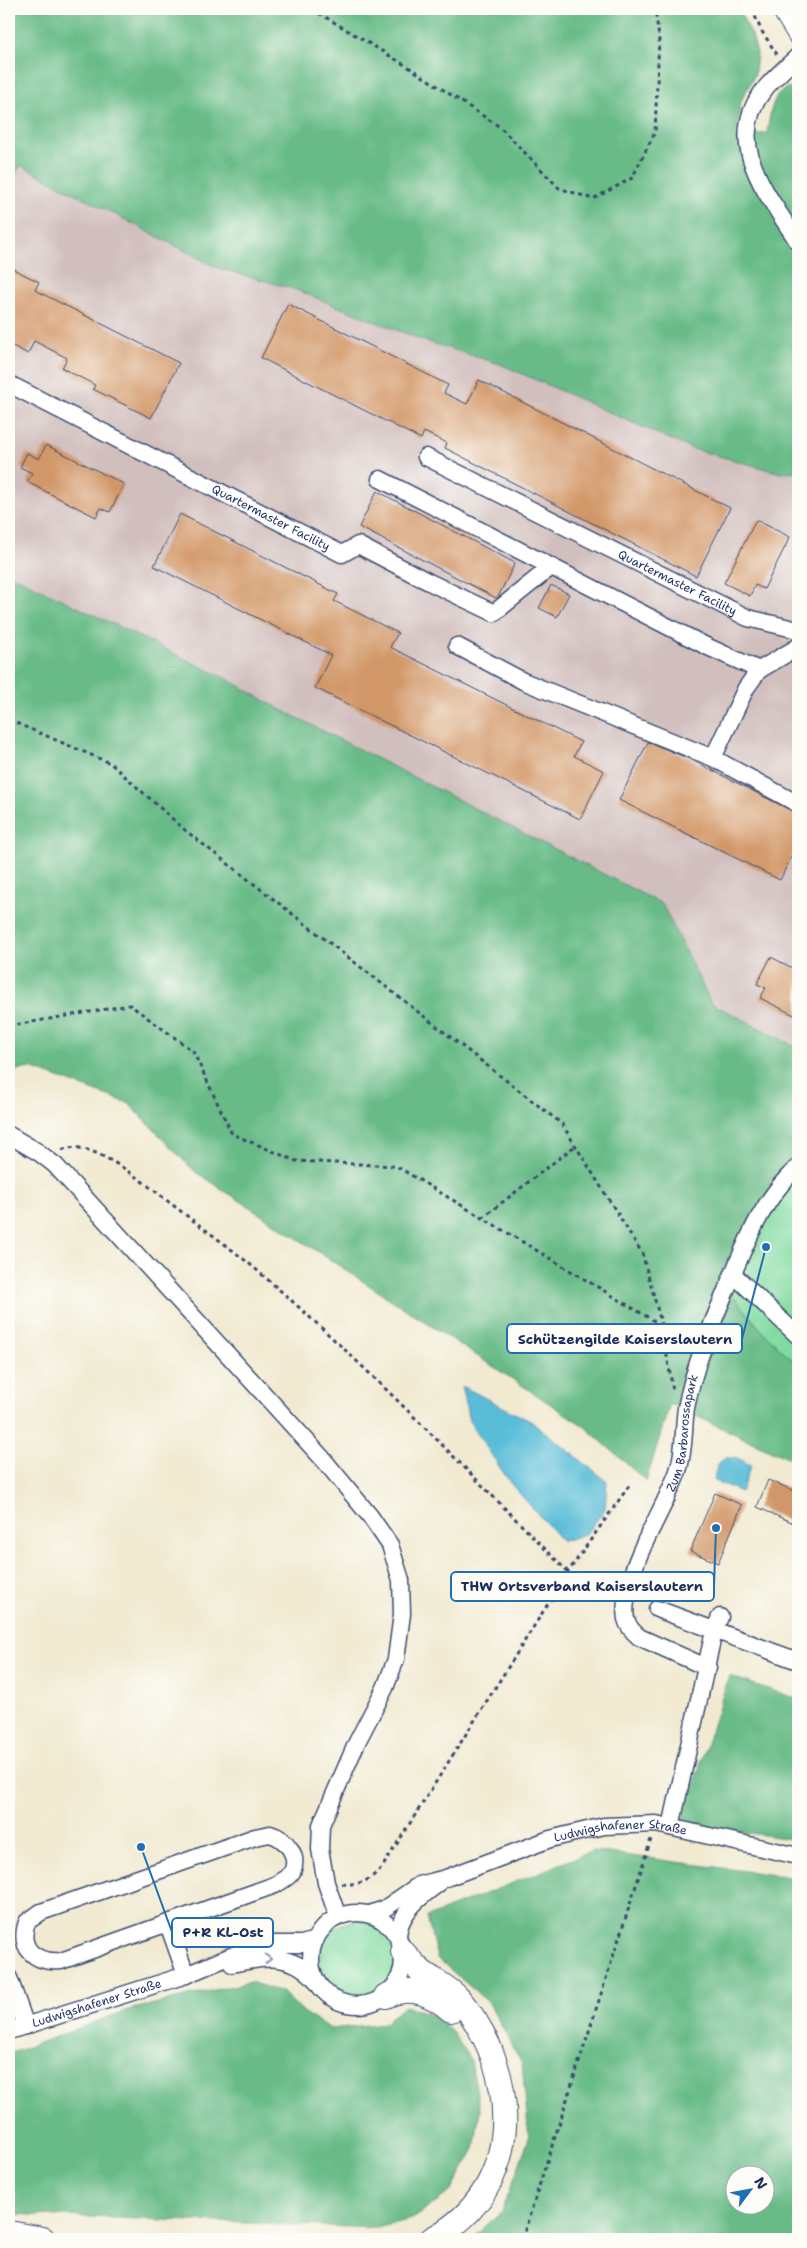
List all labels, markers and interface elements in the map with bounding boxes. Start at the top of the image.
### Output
street label: Quartermaster Facility [209,481,333,555]
street label: Quartermaster Facility [615,546,740,619]
callout: Schützengilde Kaiserslautern [507,1324,742,1353]
text: Schützengilde Kaiserslautern [518,1330,732,1348]
street label: Zum Barbarossapark [662,1373,702,1494]
callout: THW Ortsverband Kaiserslautern [451,1572,714,1601]
text: THW Ortsverband Kaiserslautern [461,1577,703,1595]
street label: Ludwigshafener Straße [552,1816,689,1846]
callout: P+R KL-Ost [172,1918,273,1947]
text: P+R KL-Ost [182,1923,264,1941]
one-way arrow [264,1954,272,1964]
street label: Ludwigshafener Straße [30,1975,164,2031]
north arrow [724,2166,774,2216]
text: N [750,2174,772,2193]

